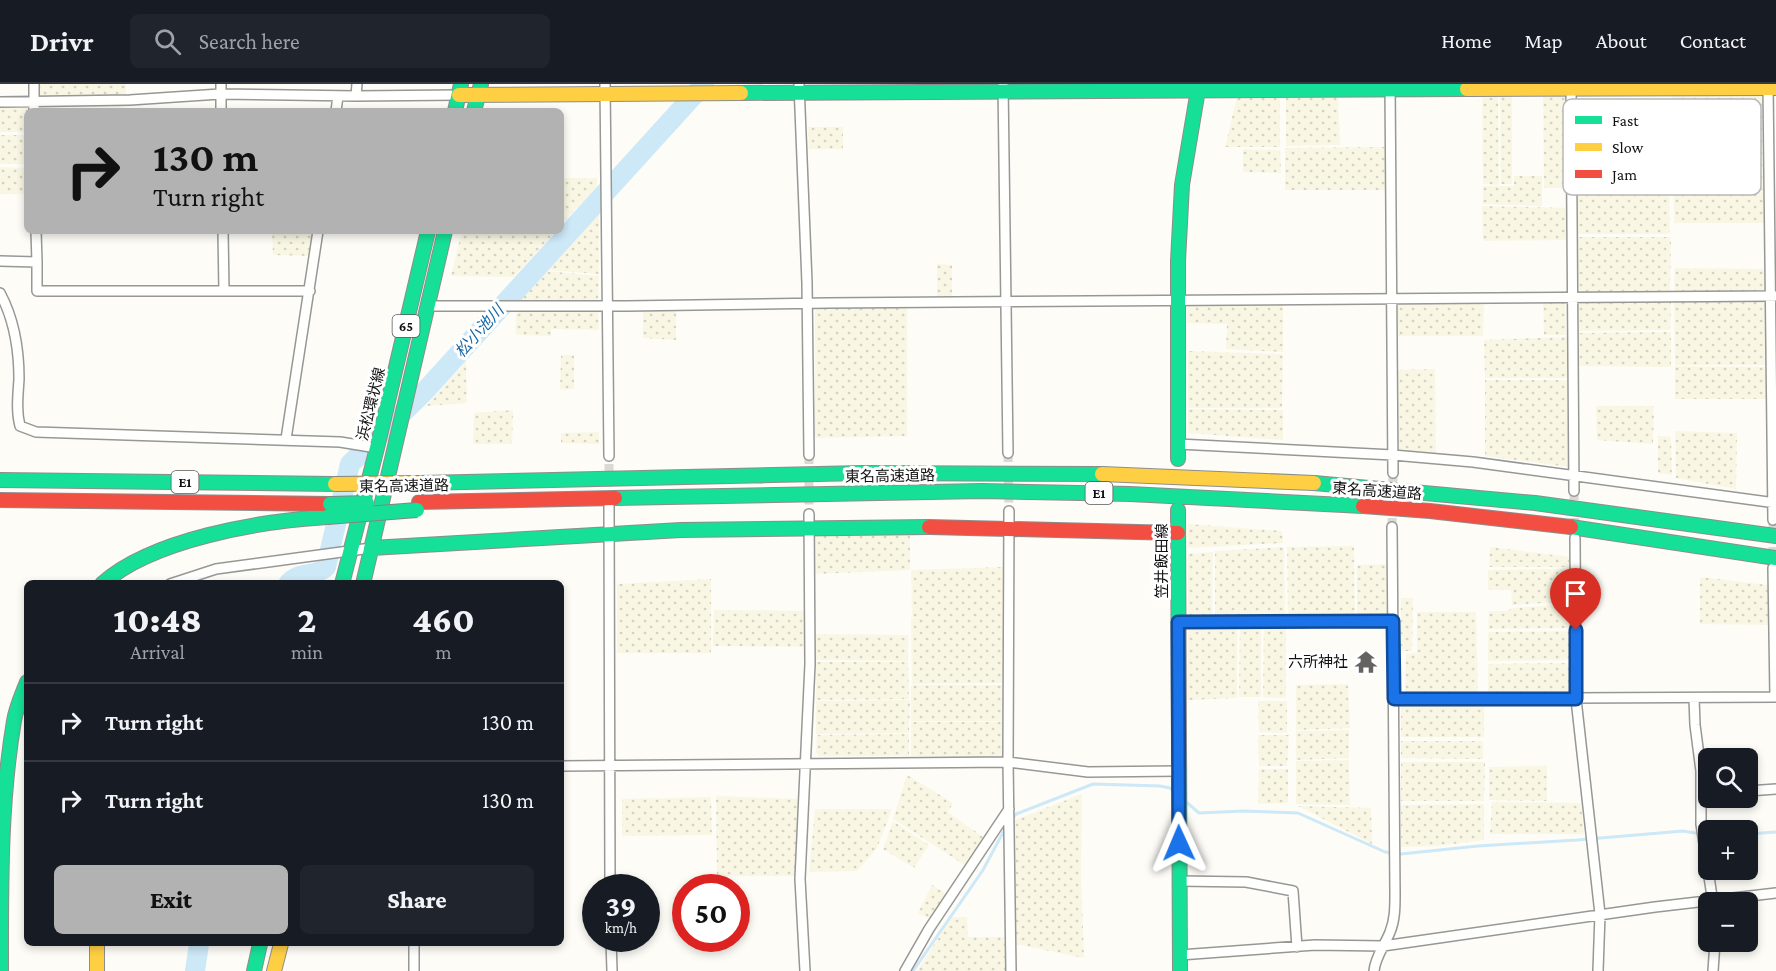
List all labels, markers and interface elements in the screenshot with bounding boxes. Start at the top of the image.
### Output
search box [130,14,550,68]
icon: search [151,25,184,58]
text: Drivr [30,26,94,57]
text: Search here [199,29,300,54]
text: Home [1441,29,1491,53]
text: Map [1524,29,1563,53]
text: About [1596,29,1647,53]
text: Contact [1680,29,1746,53]
legend [1563,99,1761,195]
text: Fast [1612,112,1639,129]
icon: right [54,132,132,210]
text: 130 m [153,133,258,180]
text: Slow [1612,139,1644,156]
text: Jam [1610,166,1637,184]
text: Turn right [153,182,264,212]
water label: 松小池川 [451,300,508,360]
road number: 65 [392,315,420,337]
street label: 浜松環状線 [353,365,388,442]
street label: 東名高速道路 [845,467,935,485]
road number: E1 [172,471,198,493]
street label: 東名高速道路 [359,477,449,495]
street label: 東名高速道路 [1332,480,1422,502]
road number: E1 [1086,482,1112,504]
street label: 笠井飯田線 [1153,523,1170,599]
pin [1550,568,1601,630]
icon: arrive [1559,577,1592,610]
text: 10:48 [113,600,202,640]
text: 2 [298,600,316,640]
text: 460 [412,600,475,640]
text: Arrival [130,641,185,663]
text: min [291,641,323,663]
text: m [435,641,452,663]
temple icon: 六所神社 [1353,649,1379,675]
place label: 六所神社 [1288,654,1348,670]
icon: right [54,706,87,739]
text: Turn right [105,710,203,735]
text: 130 m [482,710,534,735]
map controls [1698,748,1758,952]
button: search [1698,748,1758,808]
icon: right [54,784,87,817]
text: Turn right [105,788,203,813]
text: 130 m [482,788,534,813]
position arrow [1147,811,1211,875]
button: + [1698,820,1758,880]
button: Exit [54,865,288,934]
button: Share [300,865,534,934]
speed limit sign: 50 [672,874,750,952]
text: 39 [605,889,637,922]
button: − [1698,892,1758,952]
text: km/h [605,920,637,936]

